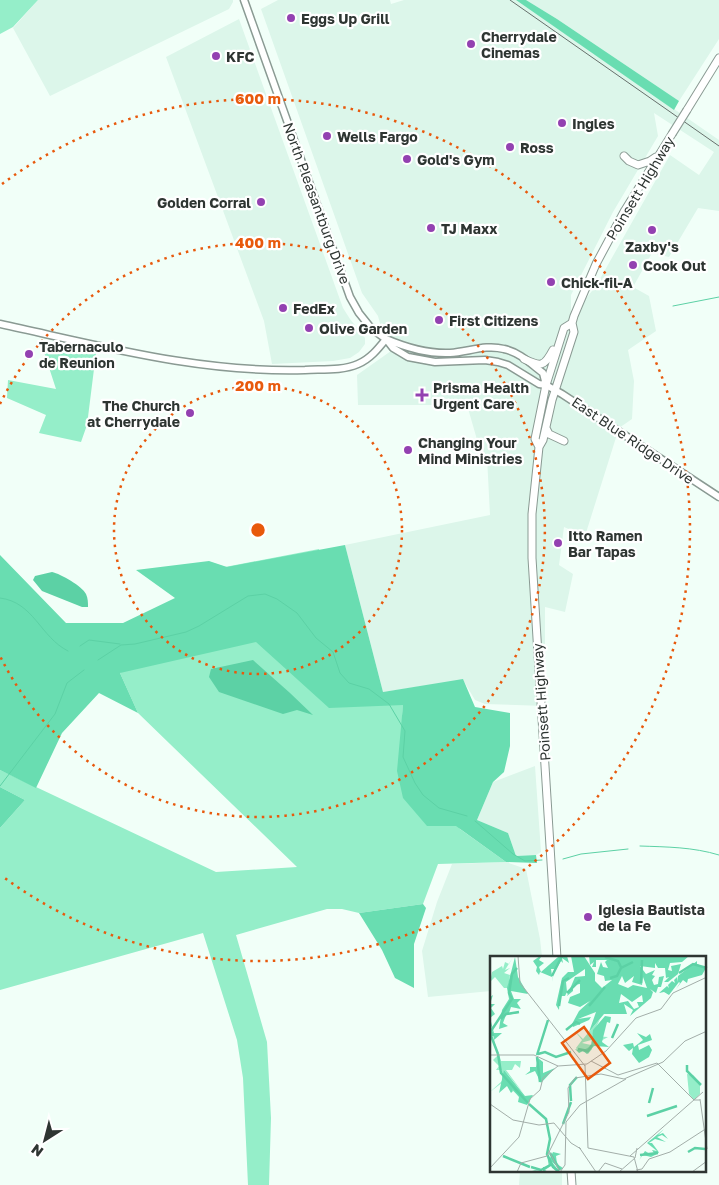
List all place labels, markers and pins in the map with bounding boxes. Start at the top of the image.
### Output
place label: Eggs Up Grill [301,10,390,27]
marker: Eggs Up Grill [285,12,297,24]
place label: Cherrydale Cinemas [481,28,557,61]
marker: Cherrydale Cinemas [465,38,477,50]
place label: KFC [226,48,254,65]
marker: KFC [210,50,222,62]
place label: Ingles [572,115,615,132]
marker: Ingles [556,117,568,129]
place label: Wells Fargo [337,128,418,145]
marker: Wells Fargo [321,130,333,142]
place label: Ross [520,139,554,156]
marker: Ross [504,141,516,153]
place label: Gold's Gym [417,151,495,168]
marker: Gold's Gym [401,153,413,165]
place label: Golden Corral [157,194,251,211]
marker: Golden Corral [255,196,267,208]
place label: TJ Maxx [441,220,497,237]
marker: TJ Maxx [425,222,437,234]
marker: Zaxby's [646,224,658,236]
place label: Zaxby's [625,238,679,255]
place label: Cook Out [643,257,706,274]
marker: Cook Out [627,259,639,271]
place label: Chick-fil-A [561,274,633,291]
marker: Chick-fil-A [545,276,557,288]
place label: FedEx [293,300,335,317]
marker: FedEx [277,302,289,314]
place label: First Citizens [449,312,539,329]
marker: First Citizens [433,314,445,326]
place label: Olive Garden [319,320,407,337]
marker: Olive Garden [303,322,315,334]
place label: Tabernaculo de Reunion [39,338,123,371]
marker: Tabernaculo de Reunion [23,348,35,360]
place label: Prisma Health Urgent Care [433,379,529,412]
marker: Prisma Health Urgent Care [415,388,429,402]
place label: The Church at Cherrydale [87,397,180,430]
marker: The Church at Cherrydale [184,407,196,419]
place label: Changing Your Mind Ministries [418,434,522,467]
marker: Changing Your Mind Ministries [402,444,414,456]
centre of rings [249,521,267,539]
place label: Itto Ramen Bar Tapas [568,527,642,560]
marker: Itto Ramen Bar Tapas [552,537,564,549]
place label: Iglesia Bautista de la Fe [598,901,705,934]
marker: Iglesia Bautista de la Fe [582,911,594,923]

